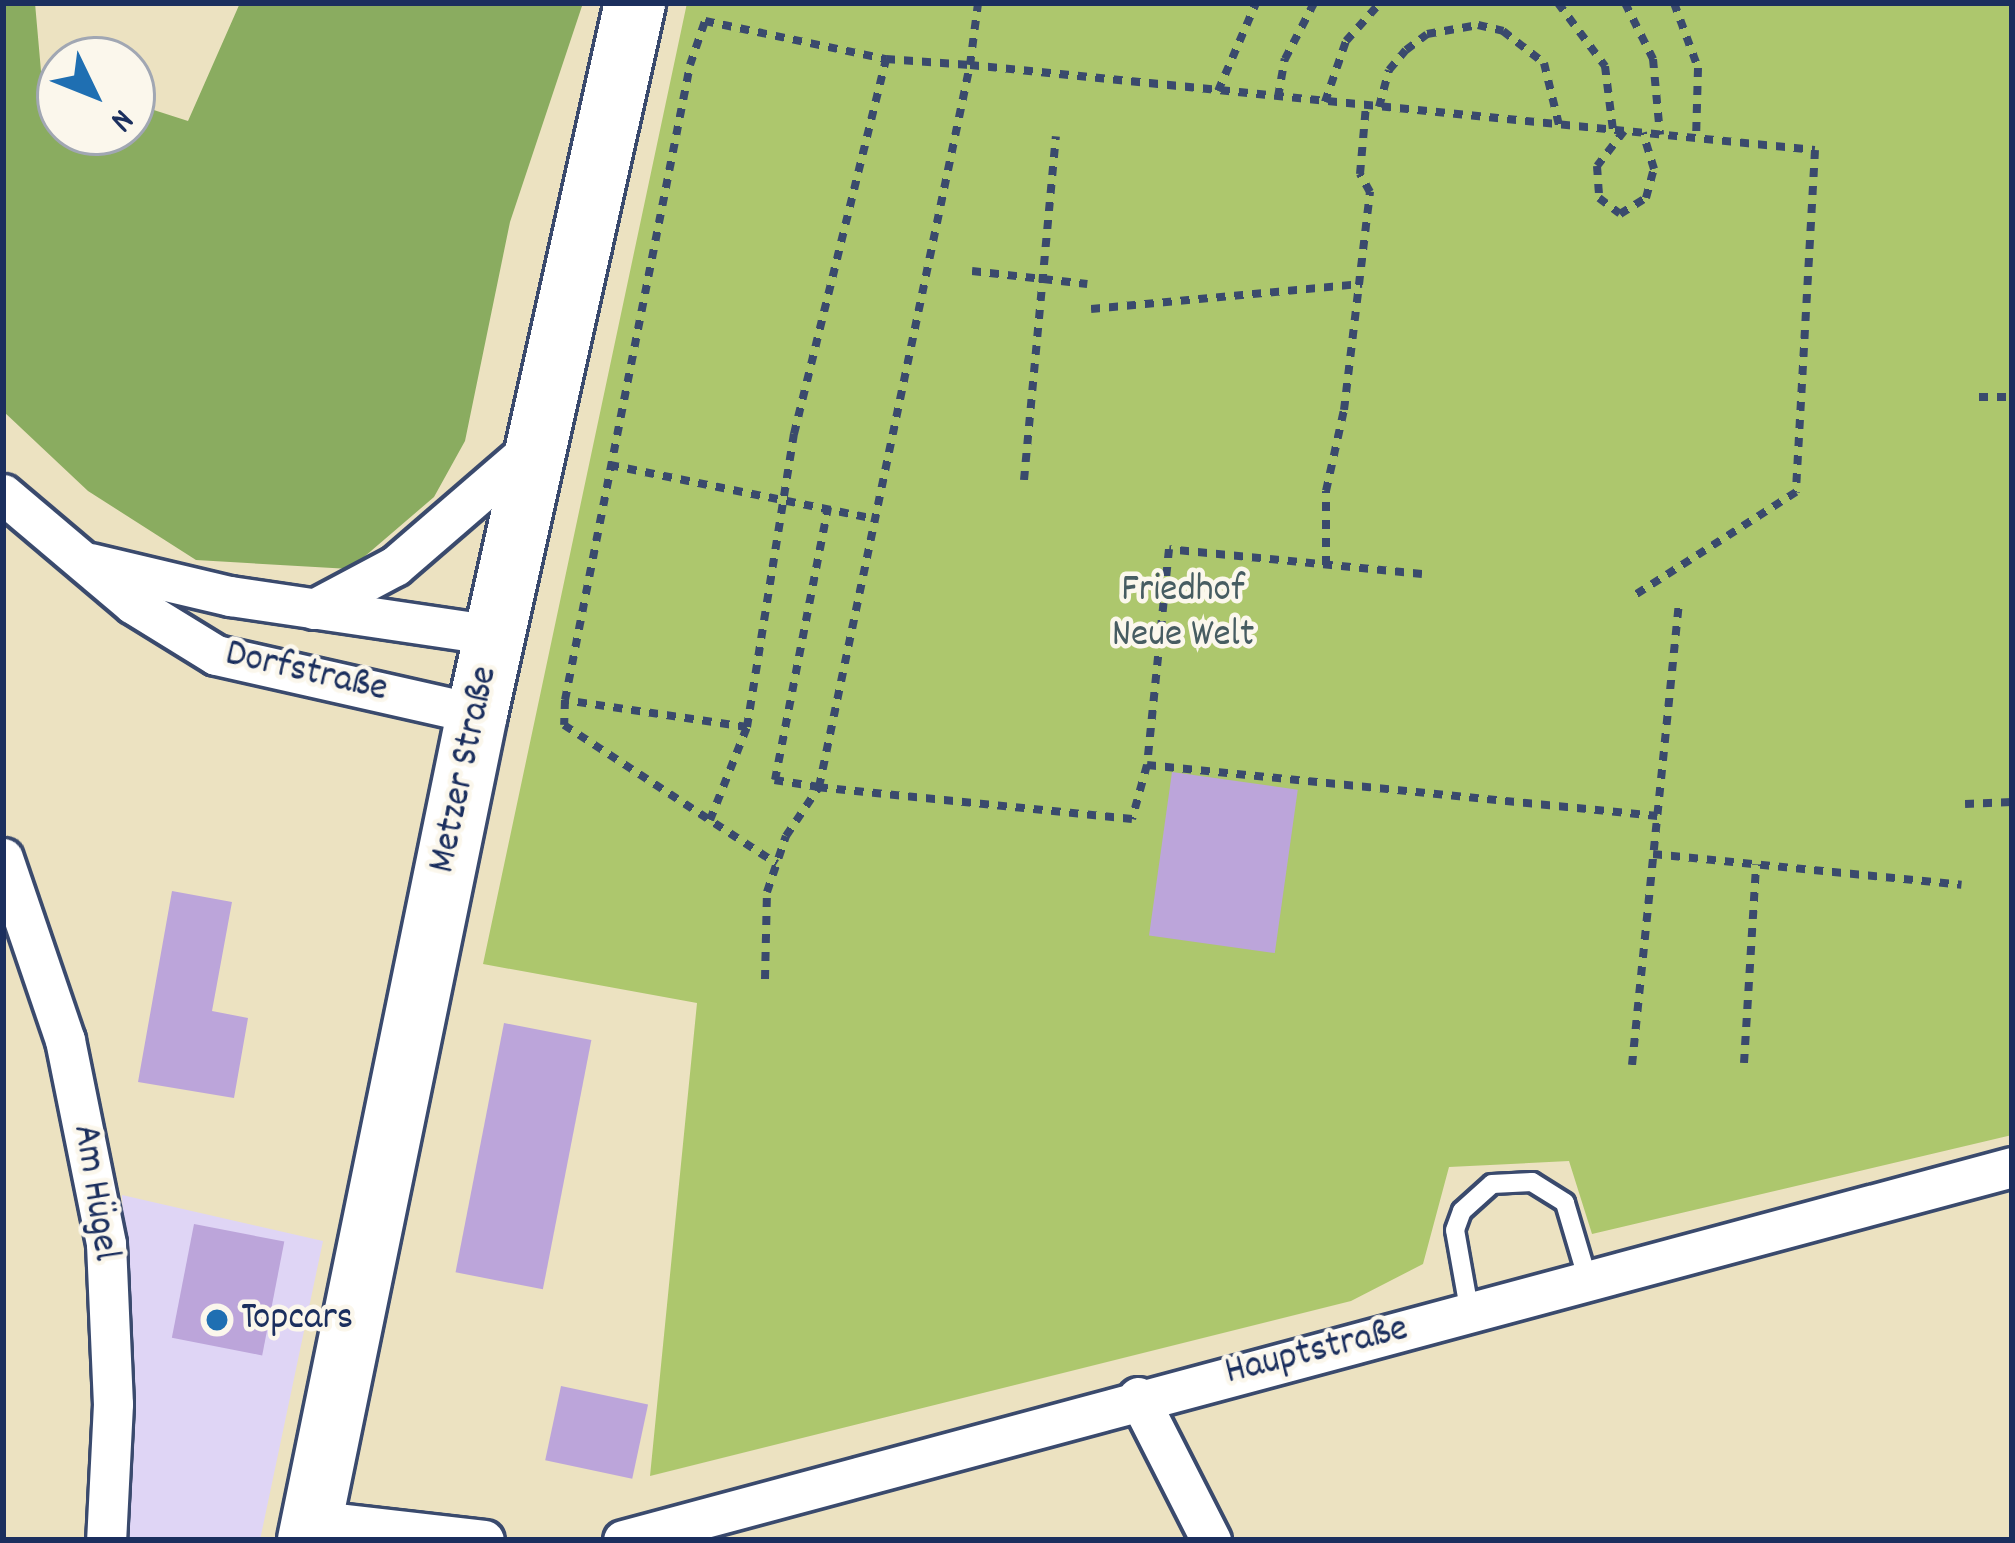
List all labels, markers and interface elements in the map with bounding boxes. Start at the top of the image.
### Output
north arrow [36,36,156,156]
text: N [98,97,143,141]
park label: Friedhof Neue Welt [1112,570,1254,661]
street label: Dorfstraße [220,633,392,715]
street label: Metzer Straße [421,663,511,877]
street label: Am Hügel [59,1122,127,1264]
place label: Topcars [241,1297,353,1343]
marker: Topcars [204,1307,230,1333]
street label: Hauptstraße [1221,1308,1413,1398]

